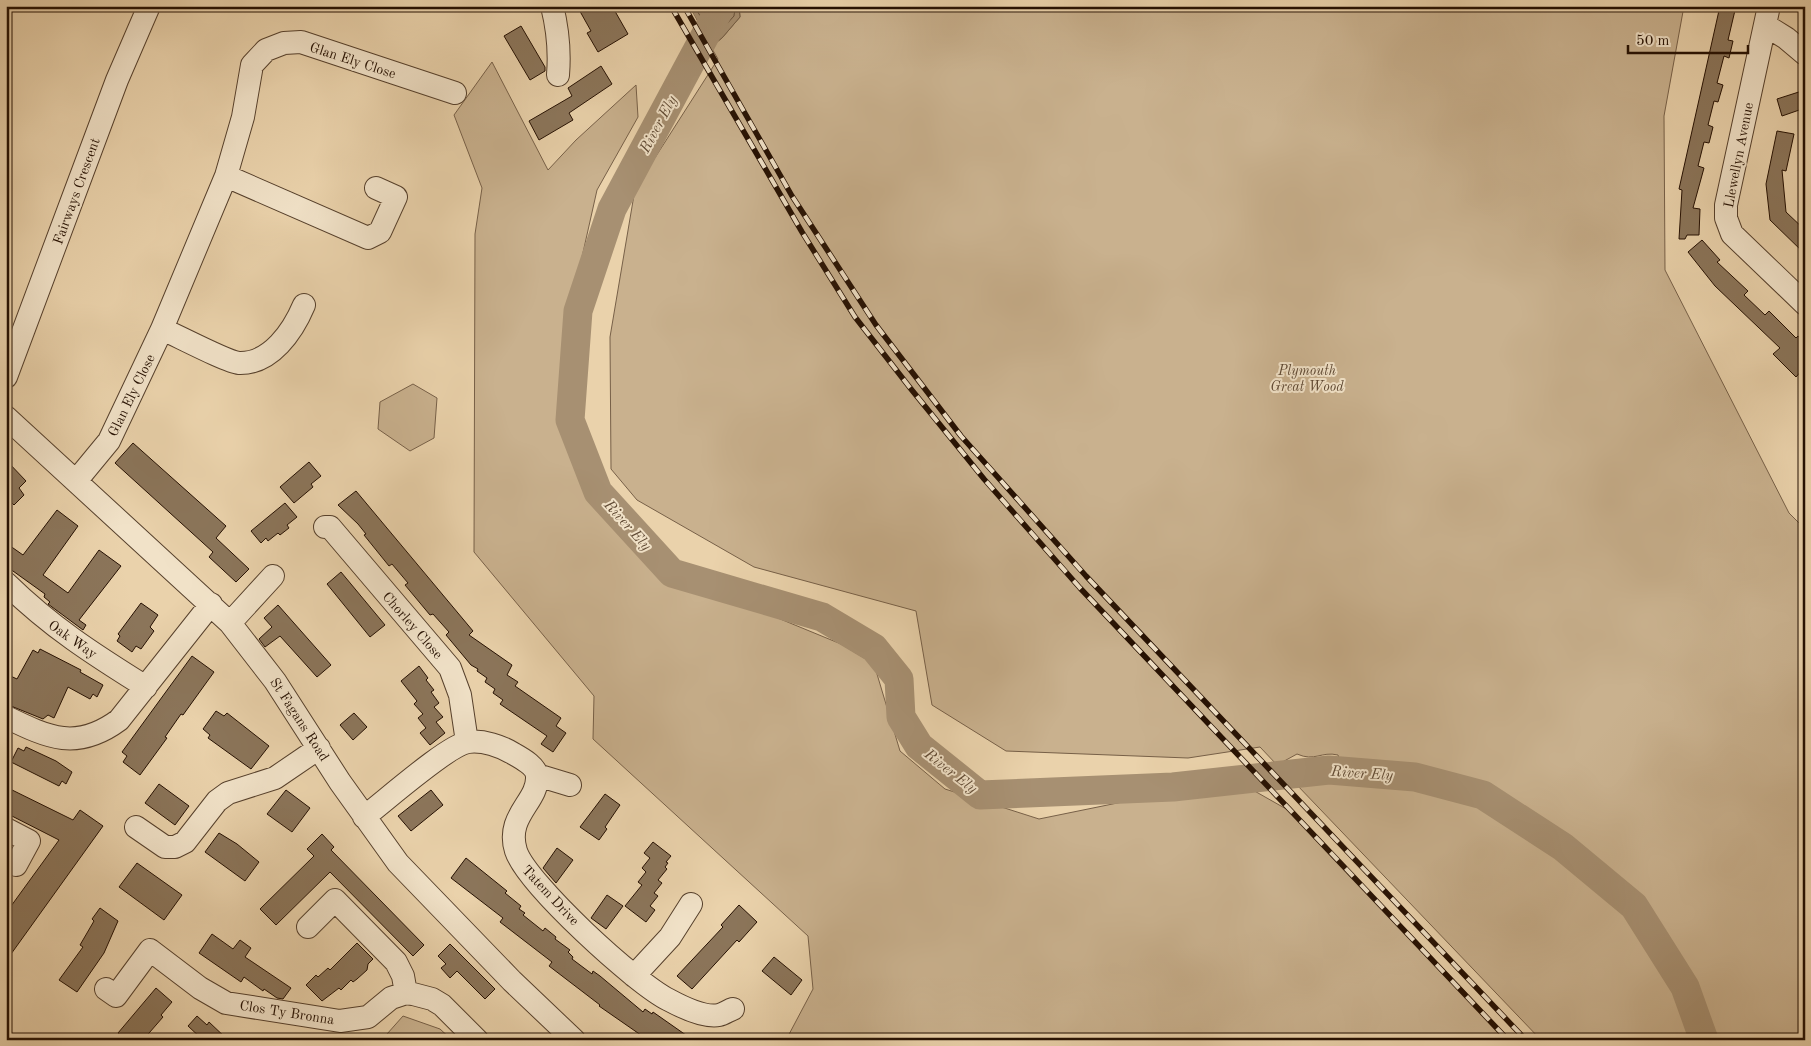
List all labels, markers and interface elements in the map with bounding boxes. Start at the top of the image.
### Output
scale bar [1628,22,1748,54]
text: 50 m [1636,34,1670,49]
street label: Glan Ely Close [308,40,397,81]
water label: River Ely [638,93,681,157]
street label: Llewellyn Avenue [1722,101,1756,209]
street label: Fairways Crescent [51,136,103,246]
street label: Glan Ely Close [106,352,158,439]
park label: Plymouth Great Wood [1270,364,1344,394]
water label: River Ely [600,497,653,554]
street label: Chorley Close [379,589,445,662]
street label: Oak Way [46,618,100,662]
street label: St Fagans Road [267,675,331,764]
water label: River Ely [920,746,979,797]
water label: River Ely [1329,765,1394,784]
street label: Tatem Drive [519,863,581,928]
street label: Clos Ty Bronna [238,999,335,1027]

